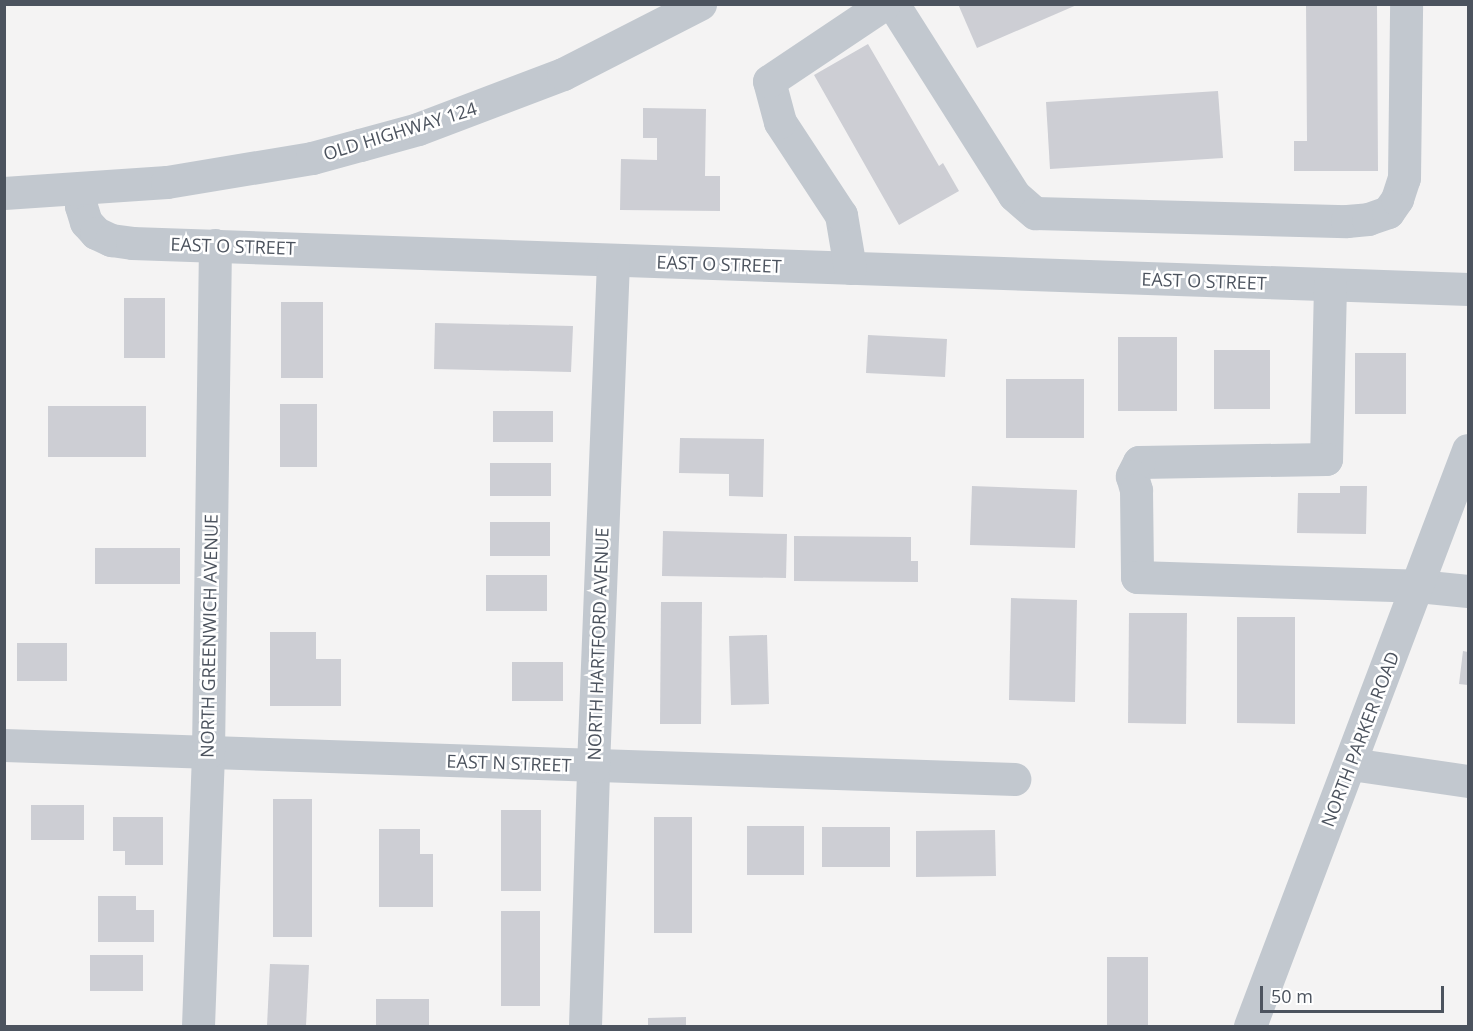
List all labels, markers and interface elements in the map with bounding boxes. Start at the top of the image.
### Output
street label: OLD HIGHWAY 124 [321,97,479,165]
street label: EAST O STREET [170,233,296,259]
street label: EAST O STREET [656,251,782,277]
street label: EAST O STREET [1141,268,1267,294]
street label: NORTH GREENWICH AVENUE [196,514,222,758]
street label: NORTH HARTFORD AVENUE [583,527,613,761]
street label: NORTH PARKER ROAD [1317,648,1403,830]
street label: EAST N STREET [446,750,572,776]
scale bar [1263,974,1448,1012]
text: 50 m [1271,984,1313,1008]

